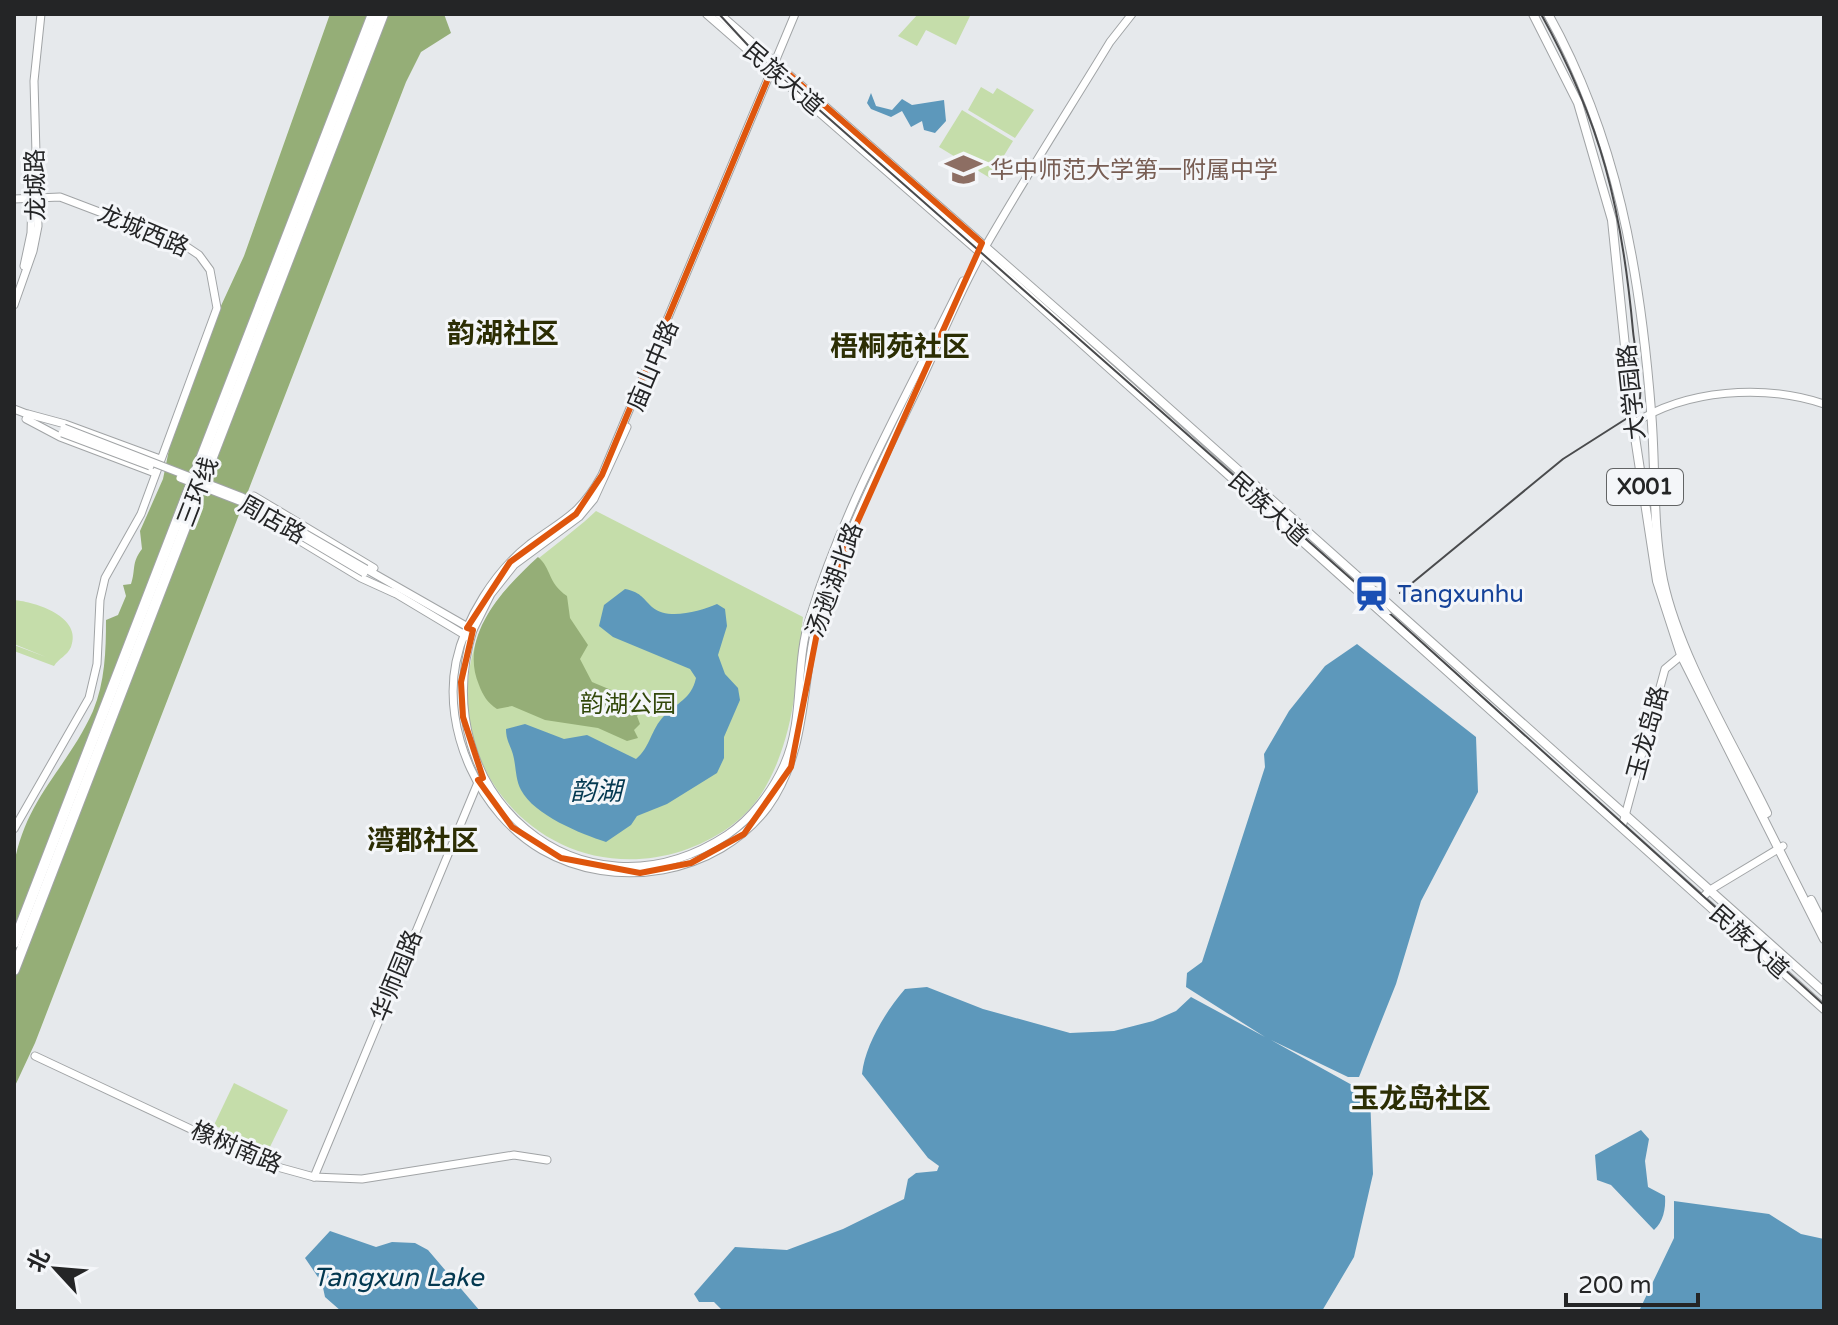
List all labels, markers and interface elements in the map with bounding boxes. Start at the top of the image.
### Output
street label: 民族大道 [737,37,829,121]
street label: 龙城路 [21,149,51,221]
school or university icon: 华中师范大学第一附属中学 [945,151,983,189]
place label: 华中师范大学第一附属中学 [990,156,1278,185]
street label: 龙城西路 [93,199,193,263]
street label: 庙山中路 [621,316,685,416]
district label: 韵湖社区 [447,317,559,351]
district label: 梧桐苑社区 [830,330,970,364]
street label: 大学园路 [1613,343,1651,441]
street label: 三环线 [172,453,224,531]
street label: 民族大道 [1223,466,1313,552]
road number: X001 [1607,469,1683,505]
street label: 周店路 [233,490,311,550]
street label: 汤逊湖北路 [801,519,869,641]
station icon: Tangxunhu [1352,575,1390,613]
place label: Tangxunhu [1397,580,1524,609]
street label: 玉龙岛路 [1622,683,1674,783]
park label: 韵湖公园 [580,690,676,719]
water label: 韵湖 [570,776,626,807]
district label: 湾郡社区 [367,824,479,858]
street label: 民族大道 [1704,899,1794,985]
street label: 华师园路 [366,926,428,1026]
district label: 玉龙岛社区 [1351,1082,1491,1116]
street label: 橡树南路 [186,1116,286,1180]
north arrow [16,1229,96,1309]
text: 北 [22,1245,55,1276]
scale bar [1566,1257,1698,1307]
water label: Tangxun Lake [312,1262,485,1293]
text: 200 m [1578,1271,1652,1300]

